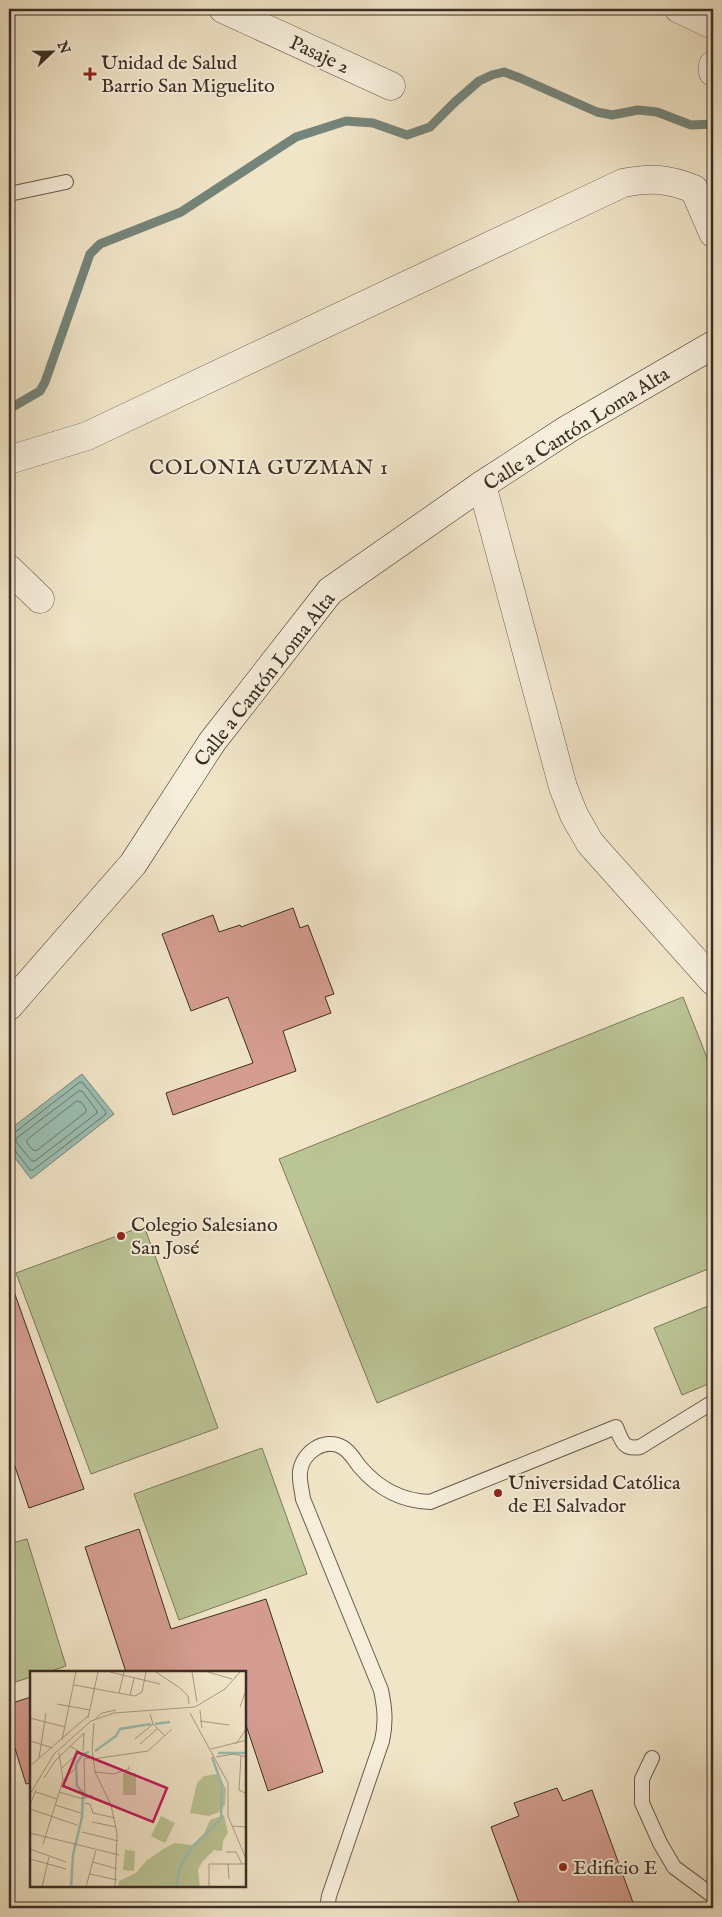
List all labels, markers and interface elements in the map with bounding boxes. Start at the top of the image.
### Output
north arrow [28,28,78,78]
street label: Pasaje 2 [285,31,353,80]
text: N [52,38,74,56]
place label: Unidad de Salud Barrio San Miguelito [101,51,275,99]
marker: Unidad de Salud Barrio San Miguelito [83,67,97,81]
street label: Calle a Cantón Loma Alta [479,362,675,497]
district label: COLONIA GUZMAN 1 [149,455,389,482]
street label: Calle a Cantón Loma Alta [189,587,341,772]
place label: Colegio Salesiano San José [131,1213,278,1261]
marker: Colegio Salesiano San José [115,1230,127,1242]
place label: Universidad Católica de El Salvador [508,1471,681,1519]
marker: Universidad Católica de El Salvador [492,1487,504,1499]
inset map [30,1671,246,1887]
place label: Edificio E [573,1856,657,1881]
marker: Edificio E [557,1861,569,1873]

